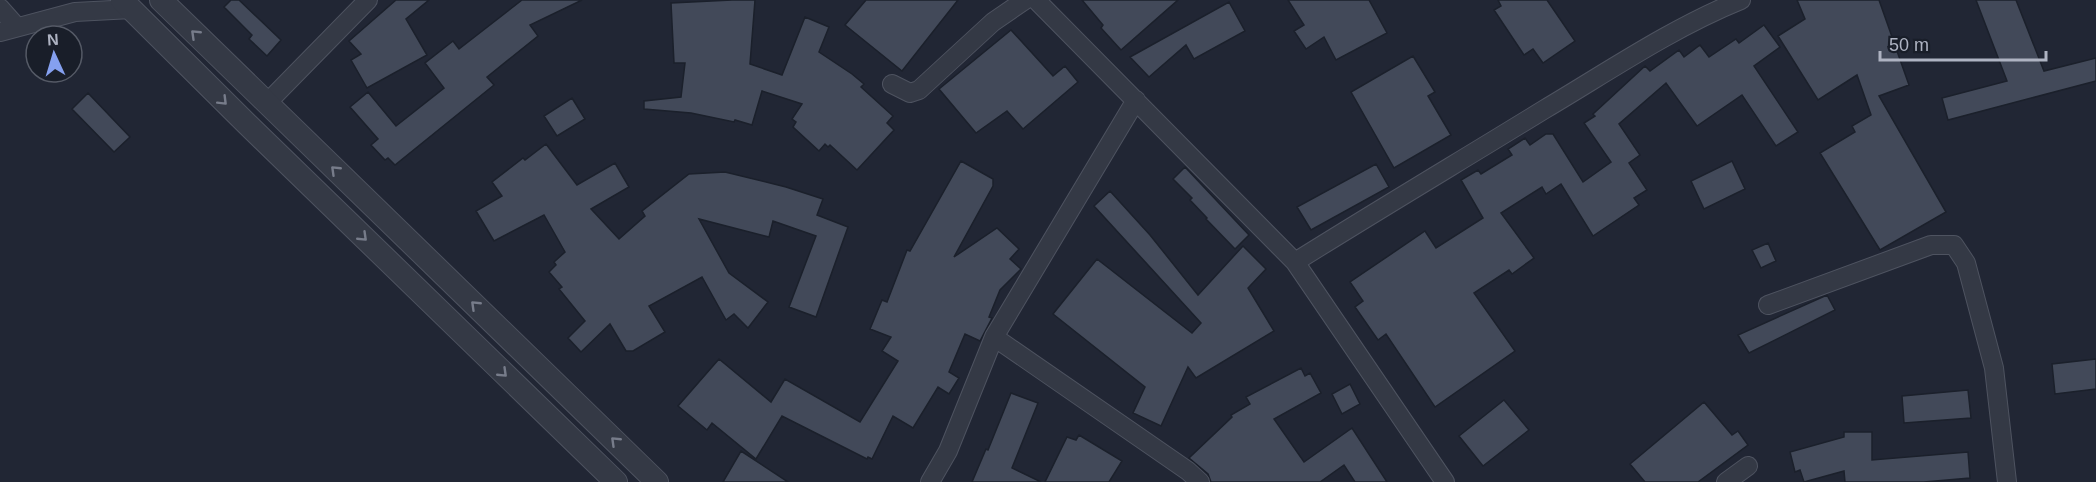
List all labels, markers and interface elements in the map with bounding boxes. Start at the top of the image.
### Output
north arrow [24,24,84,84]
scale bar [1880,24,2046,62]
one-way arrow [191,30,202,41]
text: N [47,31,59,48]
text: 50 m [1889,35,1929,55]
one-way arrow [216,93,227,104]
one-way arrow [331,166,342,177]
one-way arrow [356,230,366,241]
one-way arrow [471,302,482,313]
one-way arrow [495,365,506,376]
one-way arrow [611,438,622,449]

